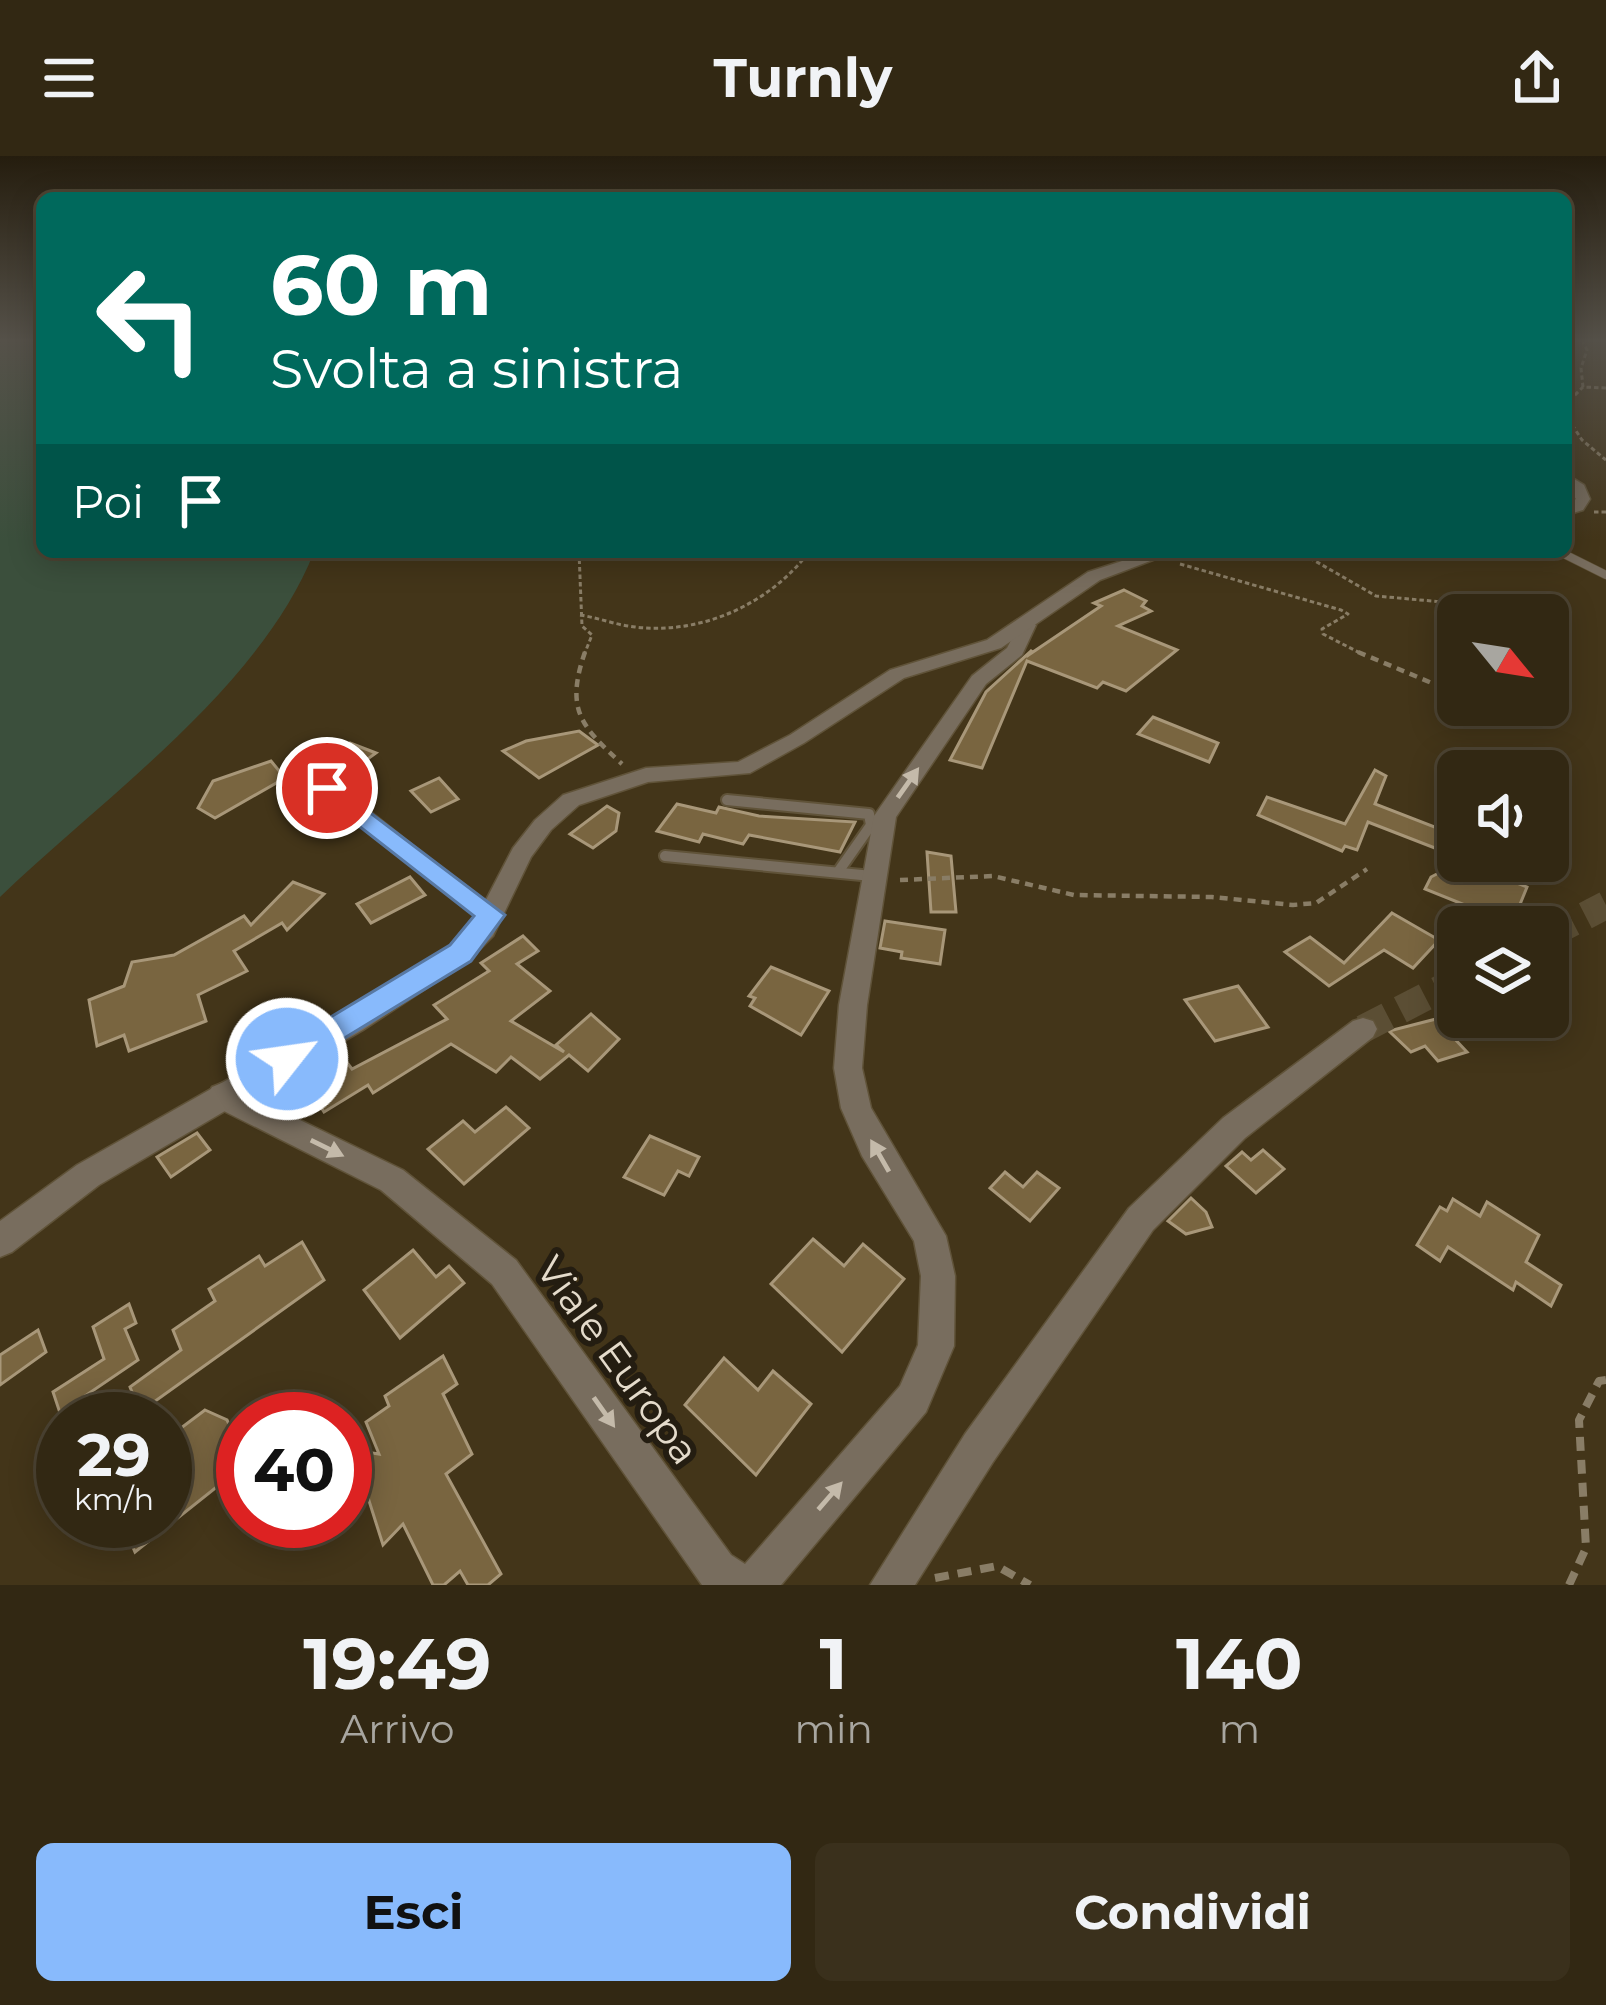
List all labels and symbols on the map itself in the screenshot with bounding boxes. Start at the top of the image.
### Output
north arrow [1437,594,1569,726]
pin [276,737,378,839]
one-way arrow [896,767,919,799]
position arrow [224,996,350,1122]
one-way arrow [310,1138,345,1158]
one-way arrow [871,1139,892,1173]
street label: Viale Europa [527,1247,709,1473]
speed limit sign: 40 [216,1392,372,1548]
one-way arrow [592,1396,615,1429]
one-way arrow [816,1481,843,1511]

